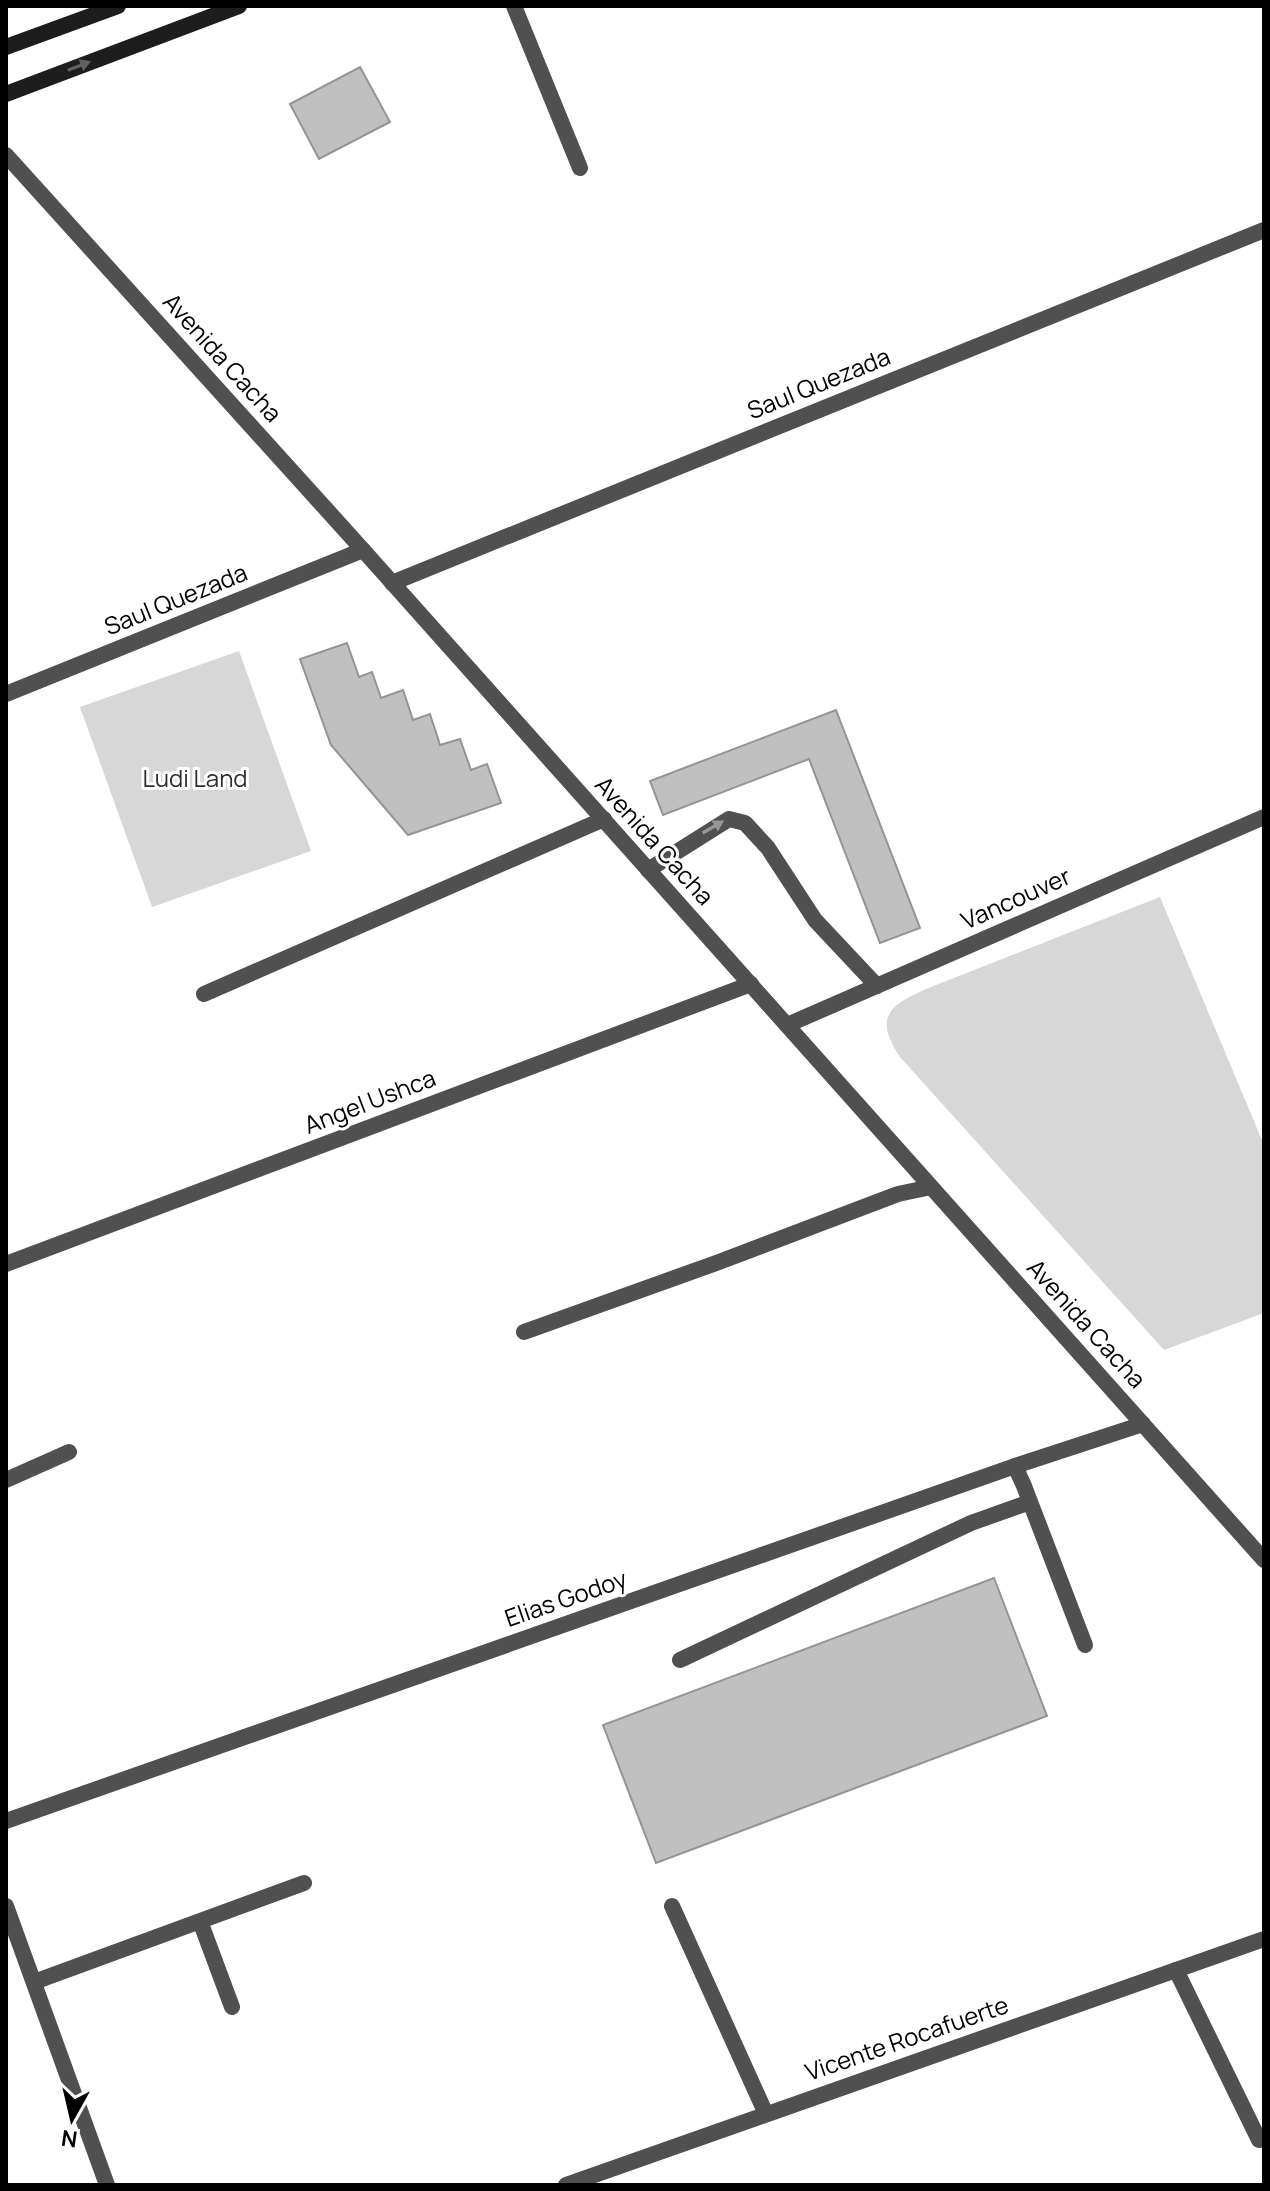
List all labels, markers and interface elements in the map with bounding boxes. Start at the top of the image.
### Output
one-way arrow [67,59,91,72]
street label: Avenida Cacha [156,285,290,429]
street label: Saul Quezada [742,339,895,426]
street label: Saul Quezada [99,555,252,642]
park label: Ludi Land [142,761,248,794]
street label: Avenida Cacha [588,768,722,912]
one-way arrow [702,821,724,835]
street label: Vancouver [955,859,1076,936]
street label: Angel Ushca [299,1060,440,1141]
street label: Avenida Cacha [1020,1251,1154,1395]
street label: Elias Godoy [500,1561,631,1634]
street label: Vicente Rocafuerte [800,1987,1013,2088]
north arrow [32,2079,112,2159]
text: N [59,2123,79,2155]

